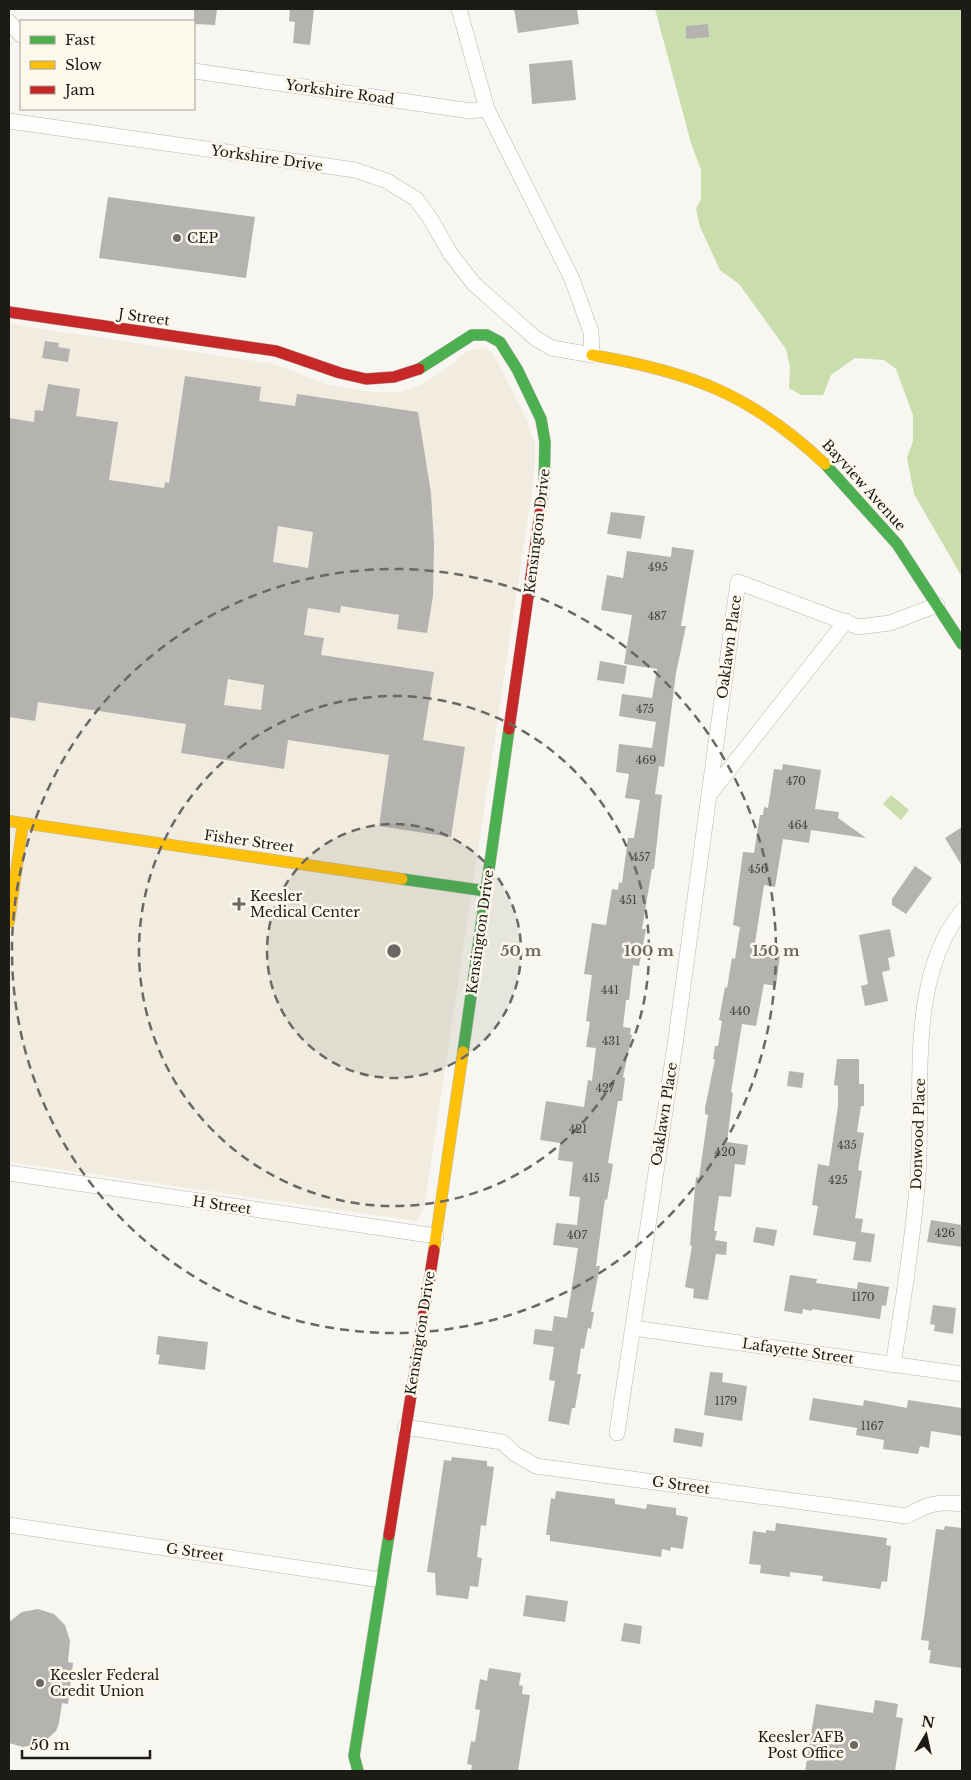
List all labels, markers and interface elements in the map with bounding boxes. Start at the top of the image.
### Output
legend [20,20,195,110]
text: Fast [65,30,96,49]
text: Slow [65,55,102,74]
street label: Yorkshire Road [283,75,396,109]
text: Jam [63,80,95,99]
street label: Yorkshire Drive [209,141,324,175]
place label: CEP [187,229,218,247]
marker: CEP [171,232,183,244]
street label: J Street [115,304,172,330]
street label: Bayview Avenue [818,436,910,534]
street label: Kensington Drive [520,468,554,594]
house number: 495 [648,560,668,574]
street label: Oaklawn Place [713,594,745,700]
house number: 487 [648,609,667,623]
house number: 475 [636,702,654,716]
house number: 469 [636,753,656,767]
house number: 470 [786,774,806,788]
house number: 464 [788,818,808,832]
street label: Fisher Street [203,826,296,856]
house number: 457 [632,850,651,864]
house number: 456 [748,862,768,876]
street label: Kensington Drive [462,869,498,995]
place label: Keesler Medical Center [250,887,360,921]
house number: 451 [619,893,637,907]
marker: Keesler Medical Center [232,897,246,911]
text: 50 m [501,941,542,960]
text: 100 m [624,941,674,960]
text: 150 m [752,941,800,960]
centre of rings [385,942,403,960]
house number: 441 [601,983,619,997]
house number: 440 [730,1004,751,1018]
house number: 431 [602,1034,620,1048]
street label: Oaklawn Place [647,1061,681,1167]
street label: Donwood Place [907,1078,929,1190]
house number: 427 [596,1081,615,1095]
house number: 421 [569,1122,587,1136]
house number: 435 [837,1138,857,1152]
house number: 420 [714,1145,736,1159]
house number: 415 [582,1171,600,1185]
house number: 425 [828,1173,848,1187]
street label: H Street [191,1192,253,1218]
house number: 426 [935,1226,955,1240]
house number: 407 [567,1228,587,1242]
street label: Kensington Drive [401,1270,439,1396]
house number: 1170 [851,1290,875,1304]
street label: Lafayette Street [741,1334,856,1368]
house number: 1179 [715,1394,737,1408]
house number: 1167 [861,1419,884,1433]
street label: G Street [651,1472,712,1498]
street label: G Street [165,1539,226,1565]
place label: Keesler Federal Credit Union [50,1666,160,1700]
marker: Keesler Federal Credit Union [34,1677,46,1689]
north arrow [901,1710,951,1760]
text: N [920,1712,936,1732]
scale bar [22,1728,150,1760]
place label: Keesler AFB Post Office [758,1728,844,1762]
text: 50 m [30,1735,70,1754]
marker: Keesler AFB Post Office [848,1739,860,1751]

